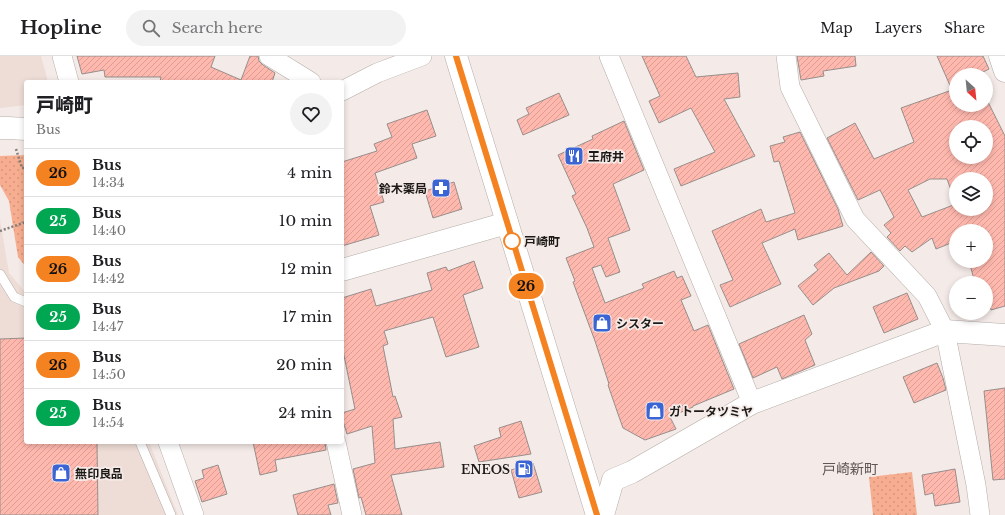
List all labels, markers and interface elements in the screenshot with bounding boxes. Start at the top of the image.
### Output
search box [126,10,406,46]
text: Hopline [20,16,102,39]
icon: search [140,17,162,39]
text: Search here [172,18,263,37]
text: Map [820,19,853,37]
text: Layers [875,19,922,37]
text: Share [944,19,985,37]
north arrow [949,68,993,112]
map controls [949,68,993,320]
button: heart [290,93,332,135]
text: 戸崎町 [36,94,93,117]
button: locate [949,120,993,164]
text: Bus [36,121,61,138]
restaurant icon: 王府井 [563,145,585,167]
place label: 王府井 [588,149,624,164]
text: Bus [92,155,122,174]
text: 4 min [287,163,332,182]
text: 26 [49,164,67,182]
button: layers [949,172,993,216]
text: 14:34 [92,174,125,191]
pharmacy icon: 鈴木薬局 [430,177,452,199]
place label: 鈴木薬局 [378,181,427,196]
text: Bus [92,203,122,222]
text: 10 min [279,211,332,230]
text: 25 [49,212,67,230]
text: 14:40 [92,222,126,239]
button: + [949,224,993,268]
marker: 戸崎町 [503,232,521,250]
place label: 戸崎町 [524,234,560,249]
text: Bus [92,251,122,270]
text: 12 min [280,259,332,278]
text: 26 [49,260,67,278]
text: 14:42 [92,270,125,287]
line badge: 26 [508,273,544,299]
button: − [949,276,993,320]
text: 26 [517,277,535,295]
text: Bus [92,299,122,318]
text: 17 min [282,307,332,326]
text: 25 [49,308,67,326]
shop icon: シスター [591,312,613,334]
place label: シスター [616,316,664,331]
text: 14:47 [92,318,123,335]
text: Bus [92,347,122,366]
text: 20 min [276,355,332,374]
text: 26 [49,356,67,374]
text: 14:50 [92,366,126,383]
text: Bus [92,395,122,414]
shop icon: ガトータツミヤ [644,400,666,422]
text: 24 min [278,403,332,422]
text: 25 [49,404,67,422]
place label: ガトータツミヤ [669,404,753,419]
text: 14:54 [92,414,124,431]
fuel station icon: ENEOS [513,458,535,480]
district label: 戸崎新町 [822,460,878,478]
shop icon: 無印良品 [50,462,72,484]
place label: ENEOS [461,462,510,477]
place label: 無印良品 [75,466,123,481]

